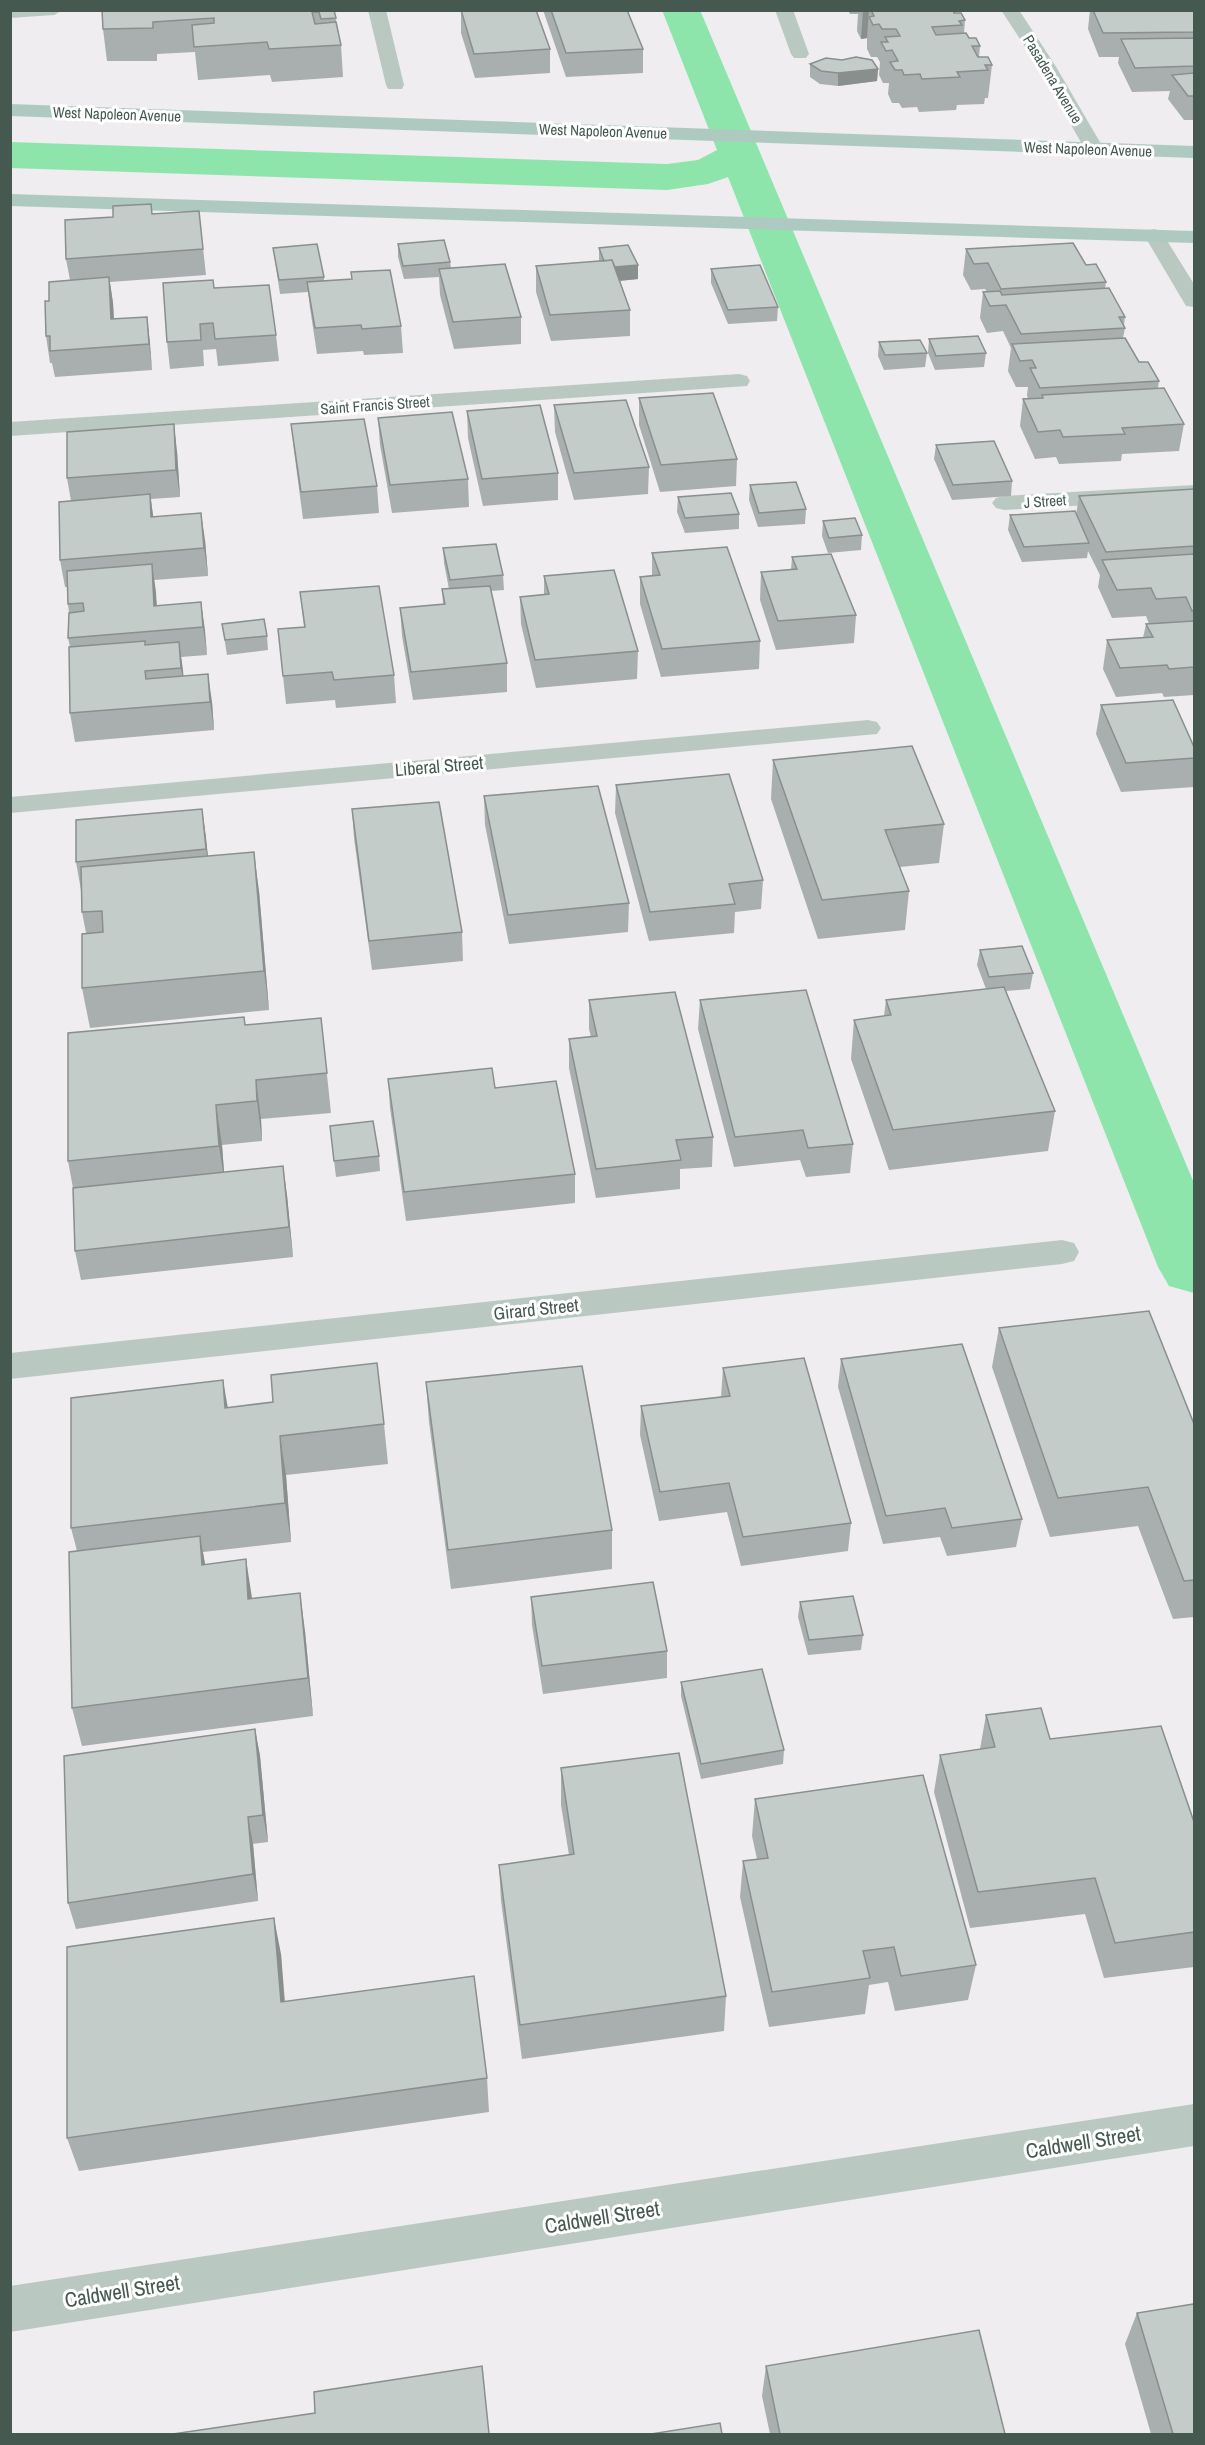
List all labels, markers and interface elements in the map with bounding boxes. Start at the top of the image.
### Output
street label: Pasadena Avenue [1018,31,1088,127]
street label: West Napoleon Avenue [53,101,182,127]
street label: West Napoleon Avenue [539,118,668,144]
street label: West Napoleon Avenue [1024,136,1153,162]
street label: Saint Francis Street [320,391,431,419]
street label: J Street [1023,489,1067,513]
street label: Liberal Street [394,750,484,782]
street label: Girard Street [492,1292,580,1326]
street label: Caldwell Street [1024,2119,1143,2165]
street label: Caldwell Street [543,2194,662,2240]
street label: Caldwell Street [63,2268,182,2314]

